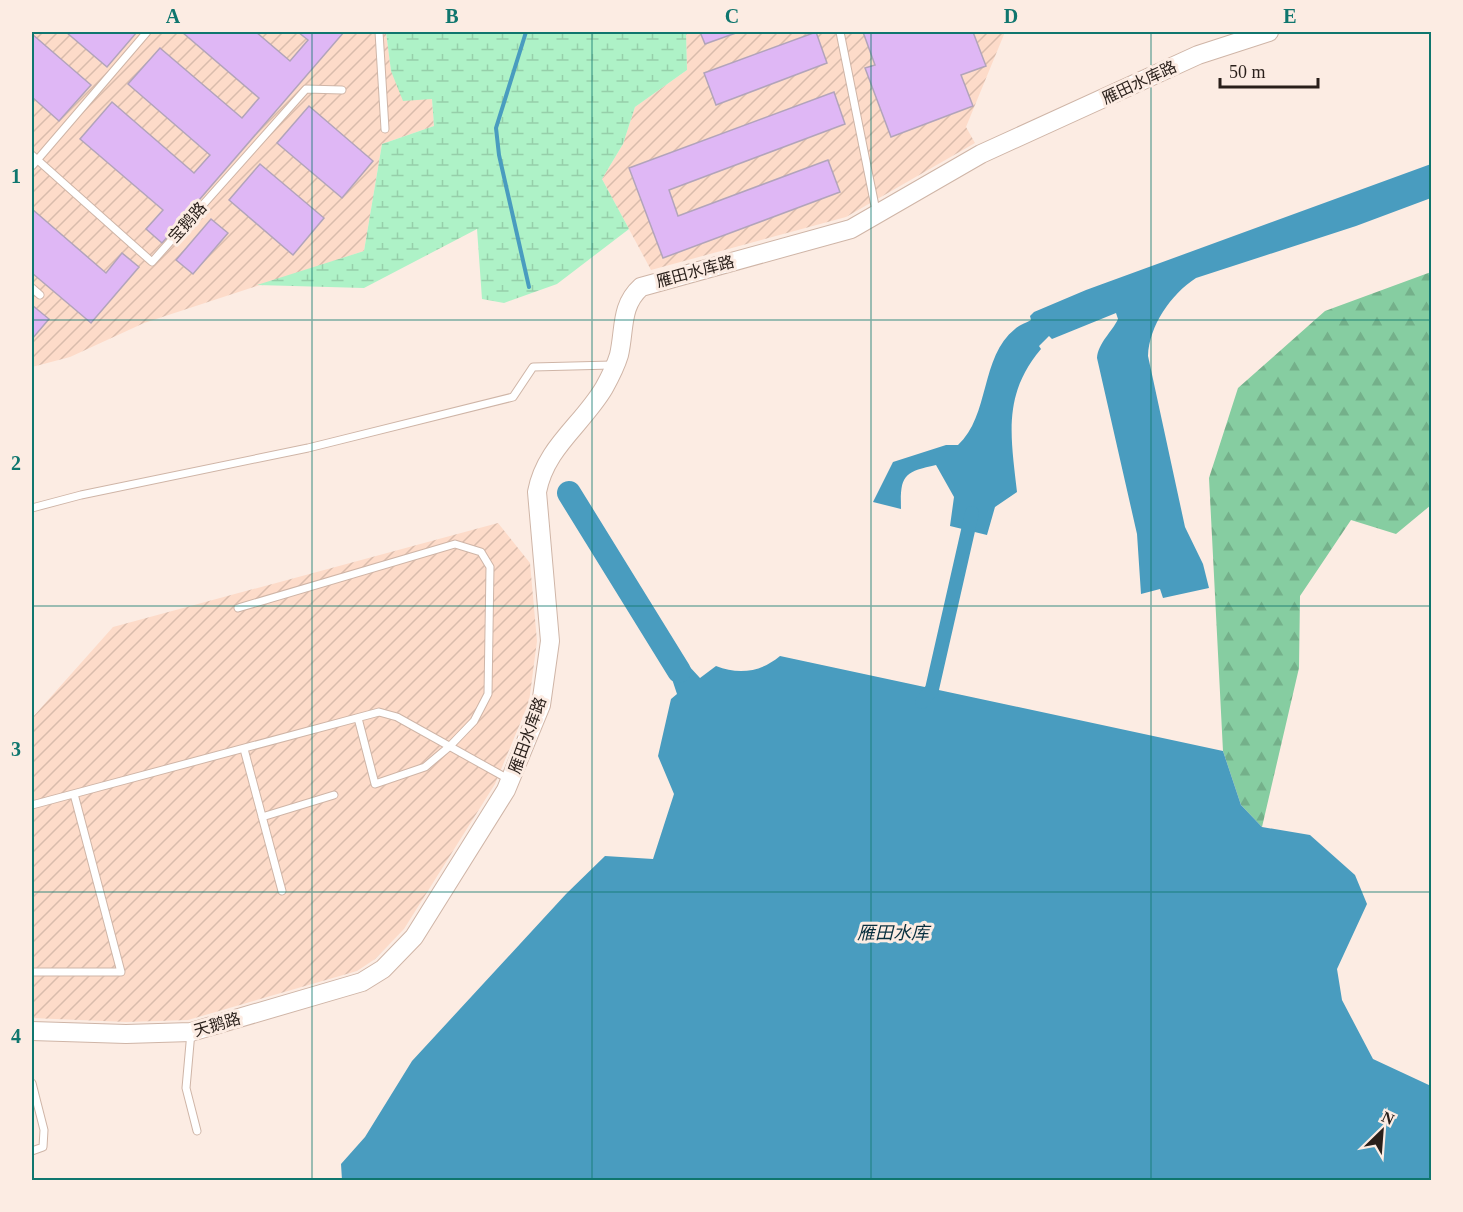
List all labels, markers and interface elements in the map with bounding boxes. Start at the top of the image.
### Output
text: A [166,5,181,27]
text: B [445,5,459,27]
text: C [725,5,739,27]
text: D [1004,5,1018,27]
text: E [1283,5,1297,27]
scale bar [1220,51,1318,89]
street label: 雁田水库路 [1099,58,1179,107]
text: 50 m [1229,62,1266,82]
text: 1 [11,165,21,187]
street label: 宝鹅路 [165,199,210,246]
street label: 雁田水库路 [654,253,736,290]
text: 2 [11,452,21,474]
street label: 雁田水库路 [506,695,549,776]
text: 3 [11,738,21,760]
water label: 雁田水库 [857,923,932,943]
street label: 天鹅路 [192,1010,243,1039]
text: 4 [11,1025,21,1047]
north arrow [1352,1101,1412,1161]
text: N [1379,1108,1397,1128]

